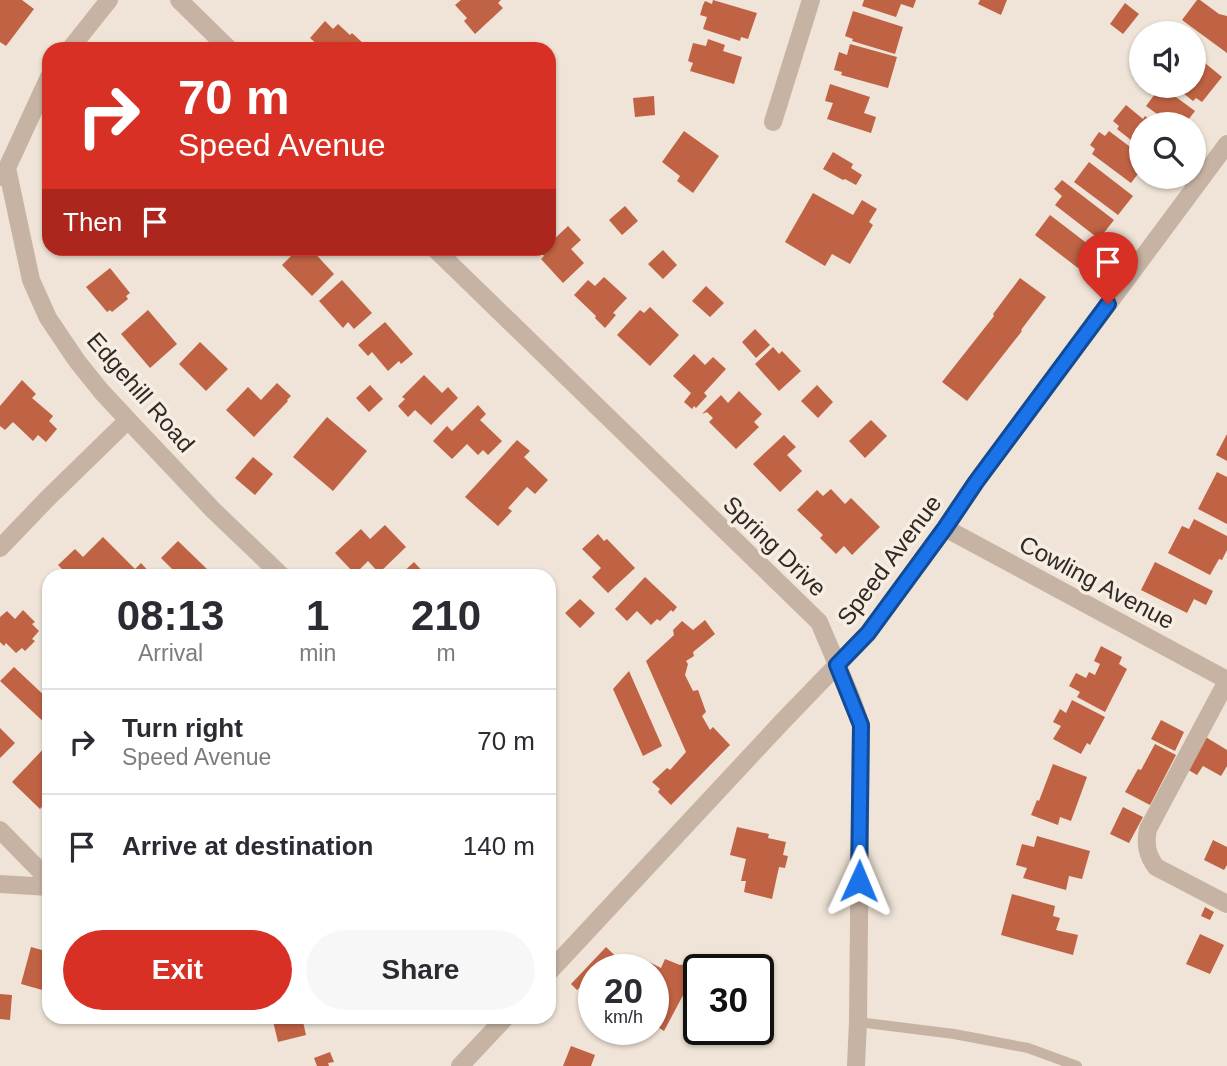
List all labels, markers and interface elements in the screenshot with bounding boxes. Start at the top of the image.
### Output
map controls [1129,21,1206,189]
button: sound [1129,21,1206,98]
icon: right [63,70,154,161]
text: 70 m [178,70,290,124]
button: search [1129,112,1206,189]
text: Speed Avenue [178,127,386,163]
icon: arrive [136,203,174,241]
text: Then [63,207,122,237]
pin [1078,232,1138,304]
icon: arrive [1089,243,1127,281]
street label: Edgehill Road [82,327,200,457]
street label: Spring Drive [718,490,832,602]
street label: Speed Avenue [831,490,947,630]
street label: Cowling Avenue [1015,530,1179,634]
text: 08:13 [117,592,224,639]
text: 1 [306,592,329,639]
text: 210 [411,592,481,639]
text: Arrival [138,640,203,666]
text: min [299,640,336,666]
text: m [437,640,456,666]
text: Turn right [122,713,243,743]
icon: right [63,723,101,761]
text: 70 m [477,726,535,756]
text: Speed Avenue [122,744,271,770]
icon: arrive [63,828,101,866]
text: Arrive at destination [122,831,373,861]
text: 140 m [463,831,535,861]
position arrow [822,844,896,918]
button: Exit [63,930,292,1010]
button: Share [306,930,535,1010]
speed limit sign: 30 [683,954,774,1045]
text: 20 [604,971,643,1010]
text: km/h [604,1007,643,1027]

